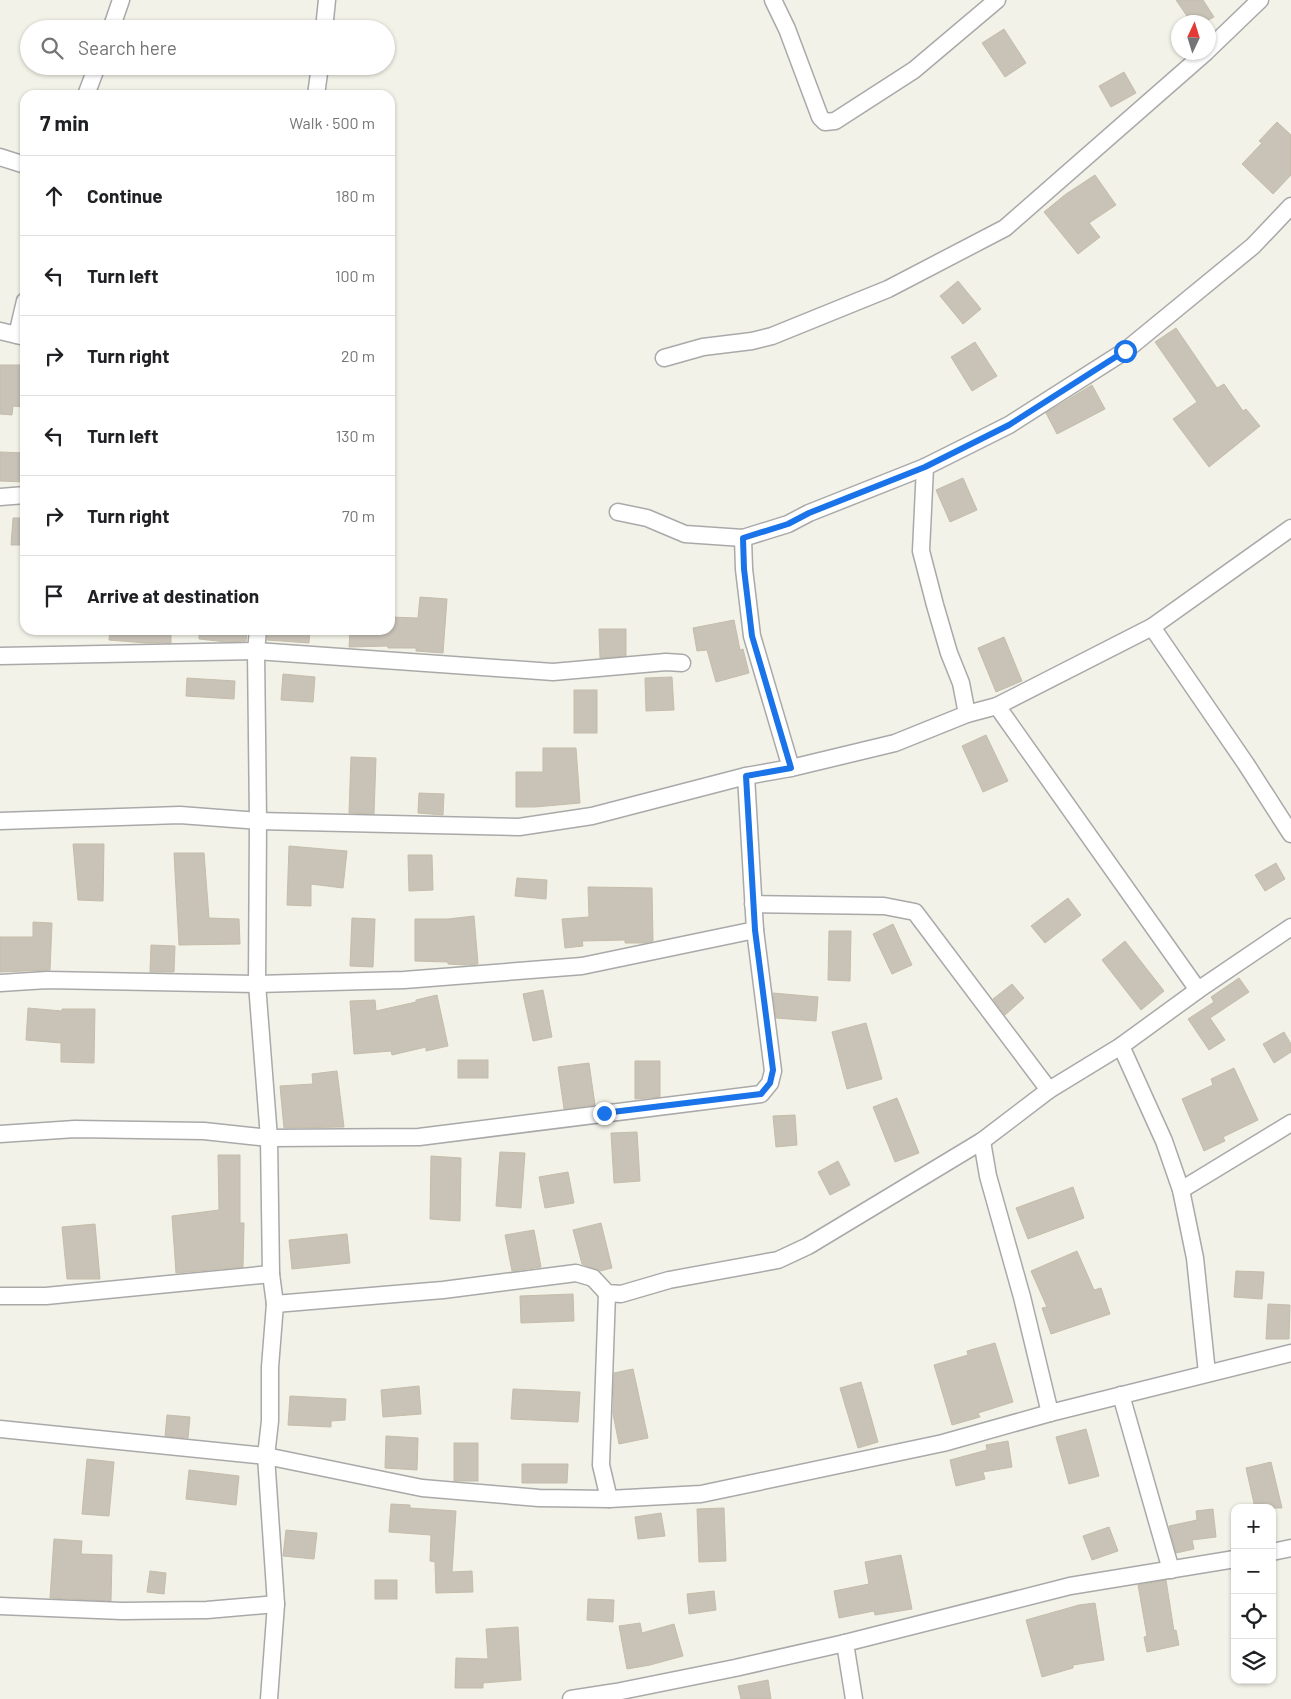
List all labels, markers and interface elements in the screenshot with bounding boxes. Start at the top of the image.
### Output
north arrow [1171,15,1216,60]
search box [20,20,395,75]
icon: search [38,34,66,62]
text: Search here [78,36,177,59]
text: 7 min [40,110,89,135]
text: Walk · 500 m [289,113,375,132]
icon: ahead [40,182,68,210]
text: Continue [87,184,163,207]
text: 180 m [336,186,375,205]
icon: left [40,262,68,290]
text: Turn left [87,264,158,287]
text: 100 m [335,266,375,285]
route start [1114,340,1137,363]
icon: right [40,342,68,370]
text: Turn right [87,344,169,367]
text: 20 m [341,346,375,365]
icon: left [40,422,68,450]
text: Turn left [87,424,158,447]
text: 130 m [336,426,375,445]
icon: right [40,502,68,530]
text: Turn right [87,504,169,527]
text: 70 m [342,506,375,525]
icon: arrive [40,582,68,610]
text: Arrive at destination [87,584,259,607]
route end [593,1102,616,1125]
map controls [1231,1504,1276,1684]
button: + [1231,1504,1276,1549]
button: − [1231,1549,1276,1594]
button: locate [1231,1594,1276,1639]
button: layers [1231,1639,1276,1684]

